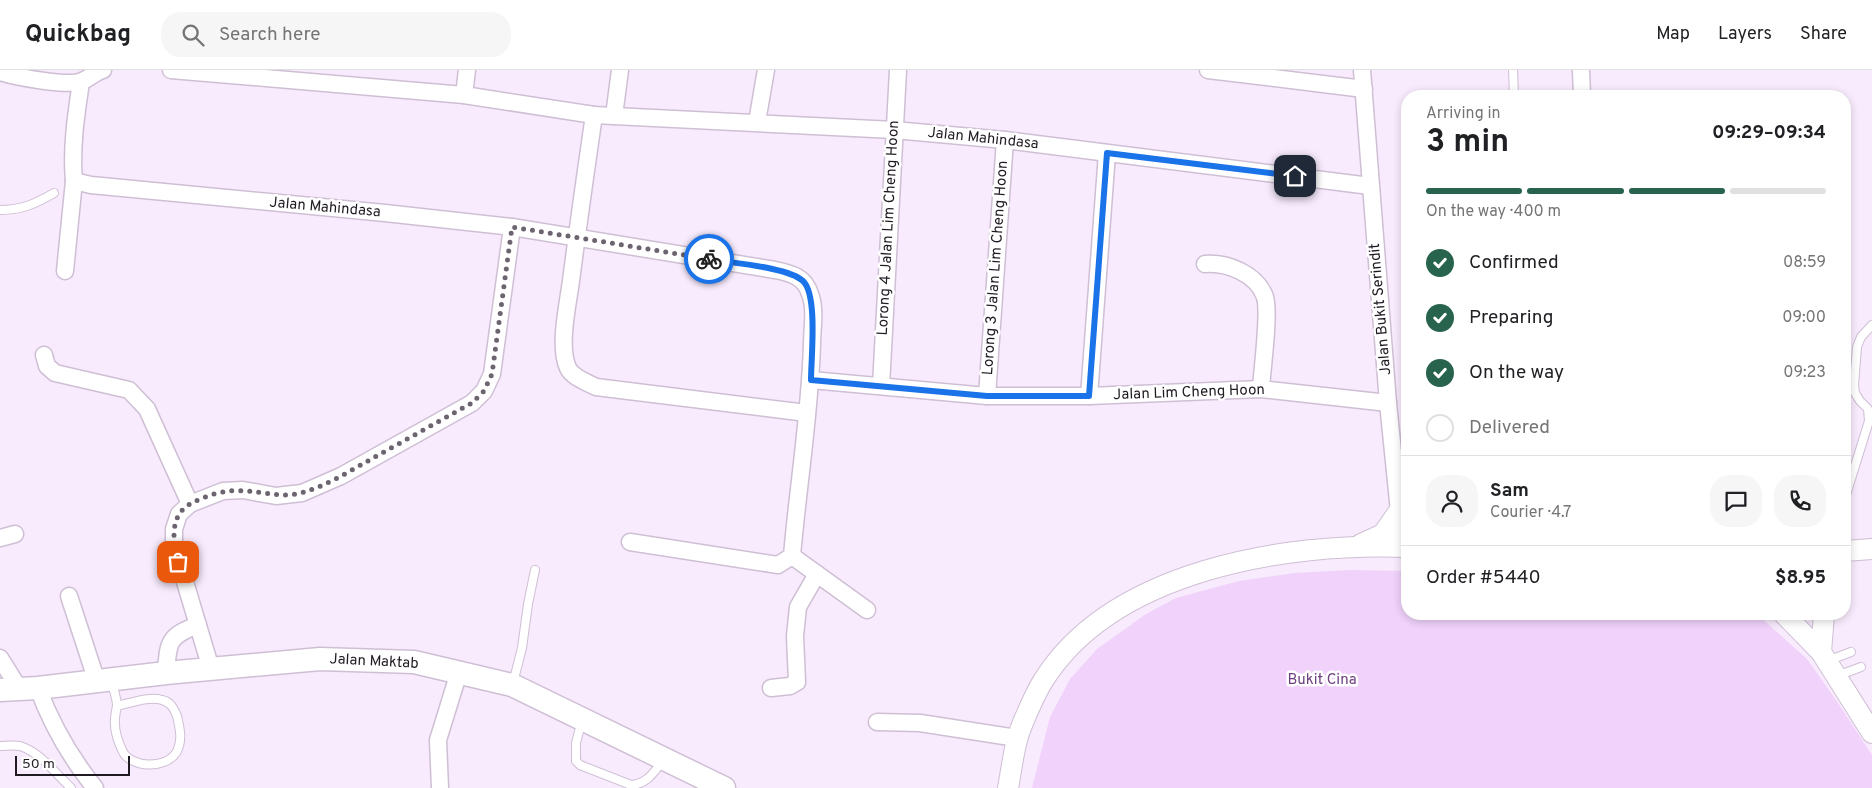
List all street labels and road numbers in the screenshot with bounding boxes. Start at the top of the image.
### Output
street label: Lorong 4 Jalan Lim Cheng Hoon [874,120,904,336]
street label: Jalan Mahindasa [927,124,1039,154]
street label: Lorong 3 Jalan Lim Cheng Hoon [979,160,1013,376]
street label: Jalan Mahindasa [269,194,381,222]
street label: Jalan Bukit Serindit [1366,242,1396,376]
street label: Jalan Lim Cheng Hoon [1113,381,1265,405]
street label: Jalan Maktab [329,650,419,674]

